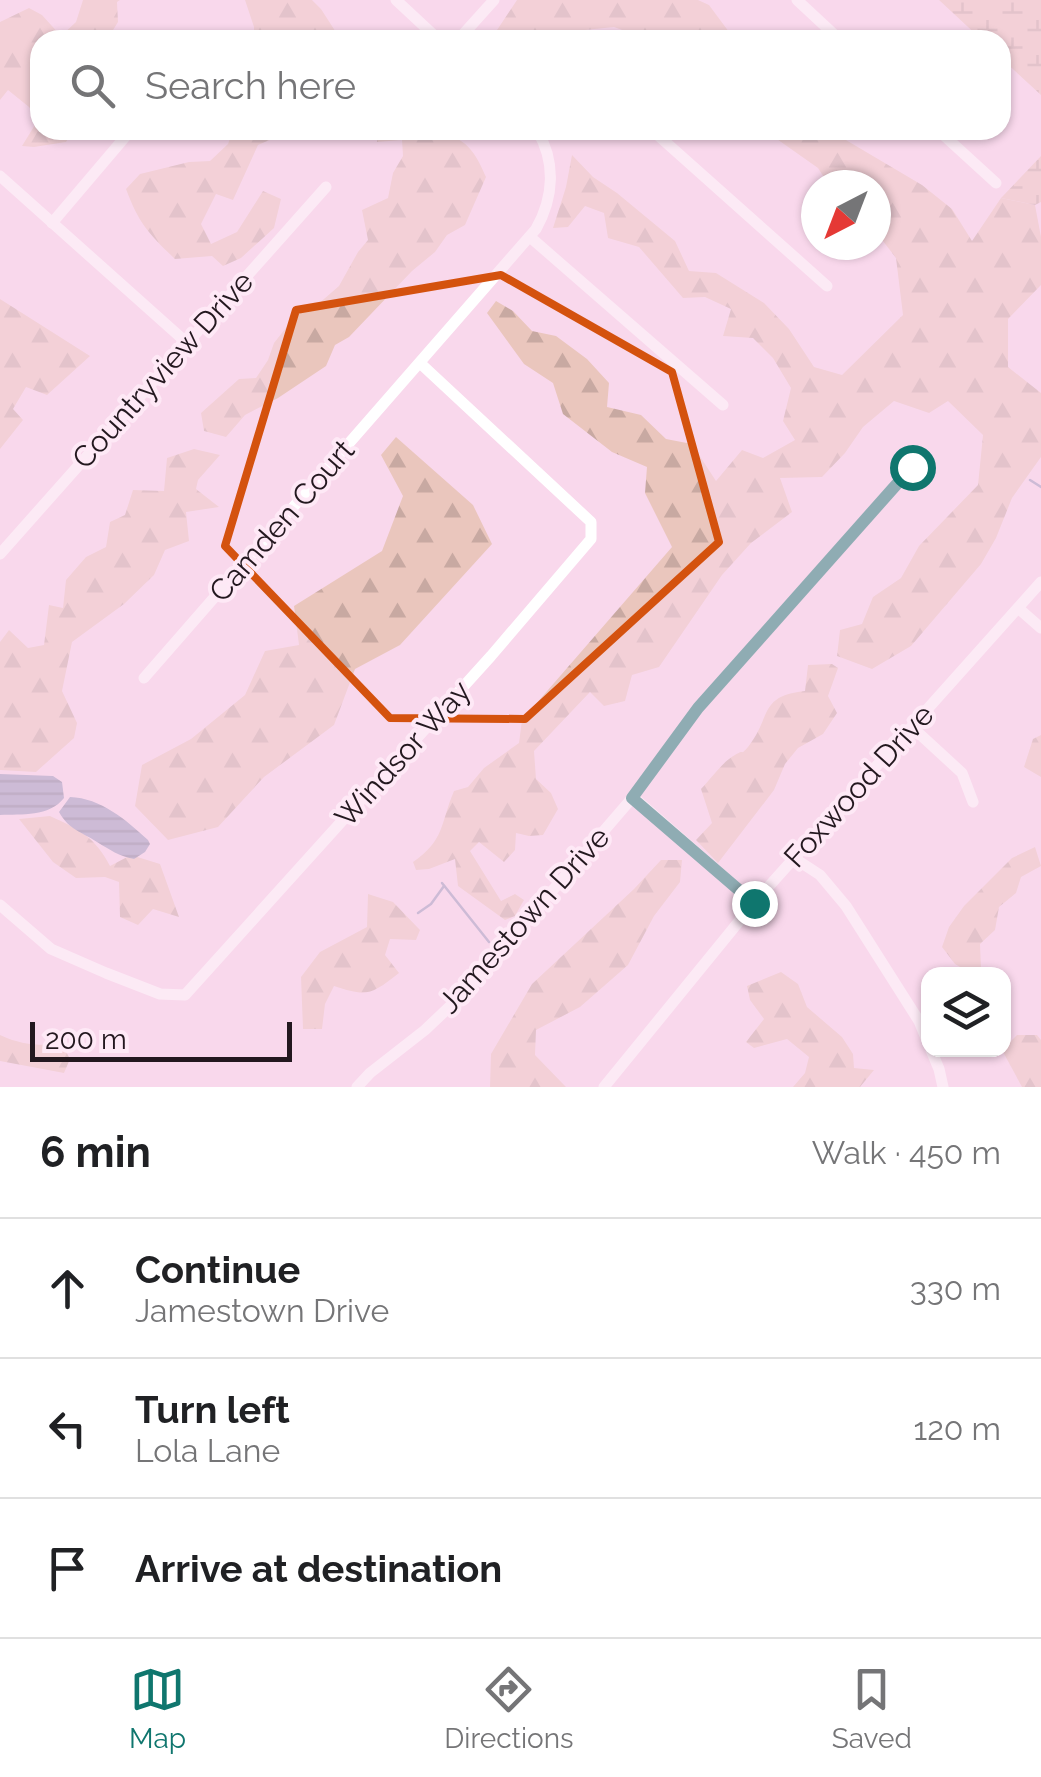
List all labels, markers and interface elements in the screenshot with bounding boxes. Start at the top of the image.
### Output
search box [30,30,1011,140]
icon: search [65,58,120,113]
text: Search here [145,63,356,108]
north arrow [801,170,891,260]
street label: Countryview Drive [65,264,260,475]
street label: Camden Court [202,433,361,609]
route start [890,445,936,491]
street label: Windsor Way [328,673,477,834]
street label: Foxwood Drive [777,697,941,874]
street label: Jamestown Drive [431,819,616,1020]
route end [732,881,778,927]
map controls [921,967,1011,1057]
button: layers [921,967,1011,1057]
scale bar [30,1017,292,1062]
text: 200 m [45,1023,127,1056]
text: 6 min [40,1128,151,1177]
text: Walk · 450 m [812,1134,1001,1171]
text: Continue [135,1247,300,1292]
icon: ahead [40,1261,95,1316]
text: 330 m [910,1270,1001,1307]
text: Jamestown Drive [135,1292,389,1329]
text: Turn left [135,1387,290,1432]
icon: left [40,1401,95,1456]
text: 120 m [913,1410,1001,1447]
text: Lola Lane [135,1432,280,1469]
icon: arrive [40,1541,95,1596]
text: Arrive at destination [135,1546,502,1591]
tab: Map [129,1662,186,1755]
tab: Directions [444,1662,574,1755]
tab: Saved [832,1662,912,1755]

